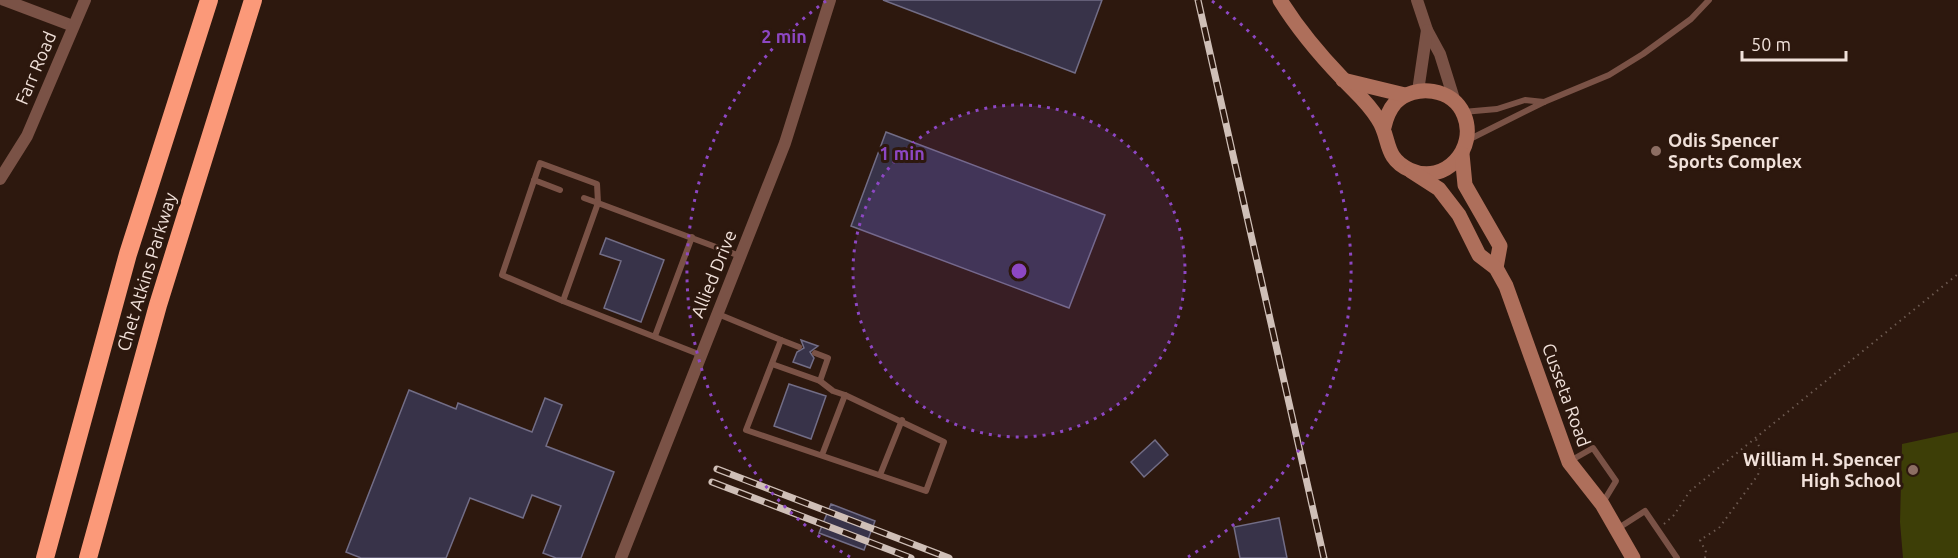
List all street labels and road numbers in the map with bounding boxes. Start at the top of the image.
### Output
street label: Farr Road [11,28,59,107]
street label: Chet Atkins Parkway [112,190,180,353]
street label: Allied Drive [686,227,740,320]
street label: Cusseta Road [1539,340,1595,449]

